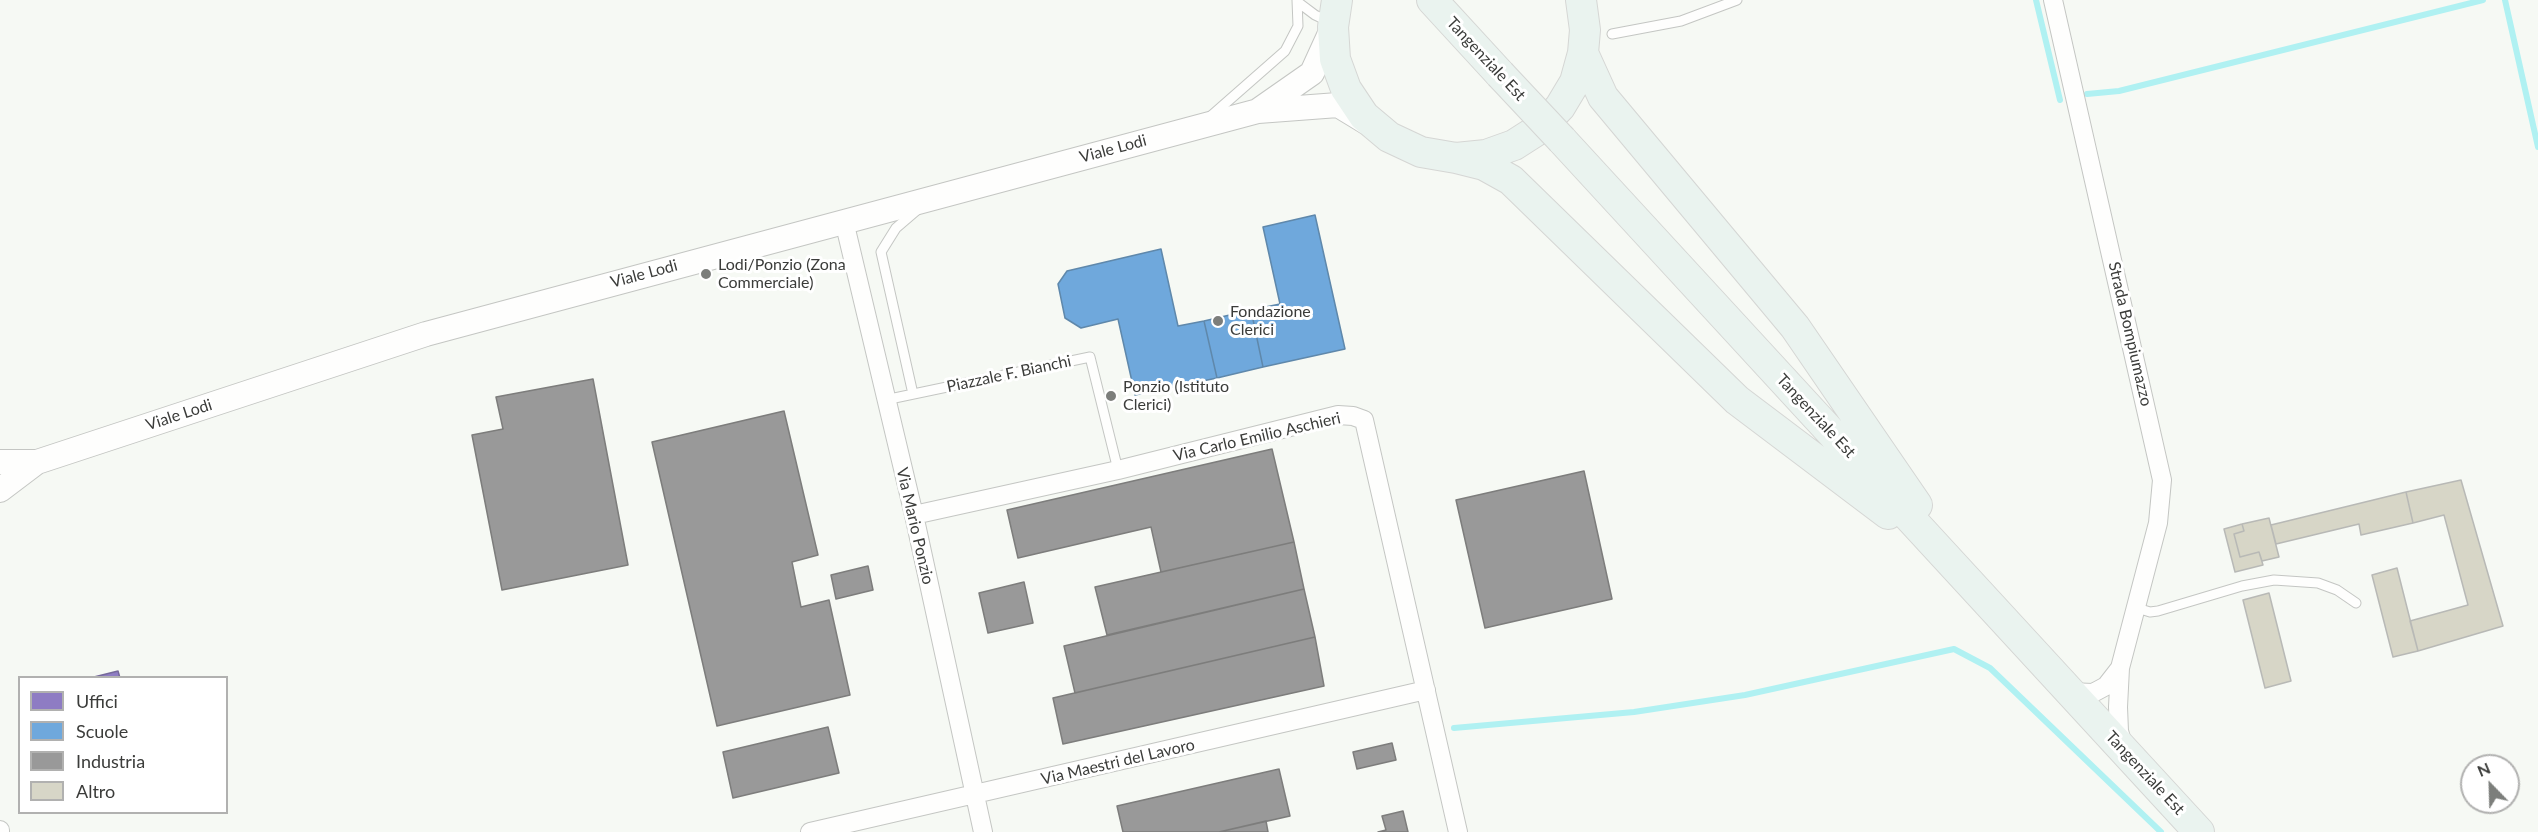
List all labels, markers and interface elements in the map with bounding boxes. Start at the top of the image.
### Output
street label: Tangenziale Est [1442,13,1530,105]
street label: Viale Lodi [1077,131,1149,167]
place label: Lodi/Ponzio (Zona Commerciale) [718,255,846,293]
street label: Viale Lodi [608,256,680,292]
street label: Strada Bompiumazzo [2104,260,2156,408]
marker: Lodi/Ponzio (Zona Commerciale) [699,267,713,281]
place label: Fondazione Clerici [1230,302,1311,340]
marker: Fondazione Clerici [1211,314,1225,328]
street label: Piazzale F. Bianchi [945,351,1073,397]
street label: Tangenziale Est [1772,370,1860,462]
place label: Ponzio (Istituto Clerici) [1123,377,1229,415]
marker: Ponzio (Istituto Clerici) [1104,389,1118,403]
street label: Viale Lodi [143,395,215,435]
street label: Via Carlo Emilio Aschieri [1171,408,1343,466]
street label: Via Mario Ponzio [892,466,938,586]
legend [18,676,228,814]
text: Uffici [76,690,118,712]
text: Scuole [76,720,128,742]
street label: Tangenziale Est [2101,727,2189,819]
street label: Via Maestri del Lavoro [1039,735,1197,789]
text: Industria [76,750,145,772]
north arrow [2460,754,2520,814]
text: N [2474,758,2493,780]
text: Altro [76,780,115,802]

